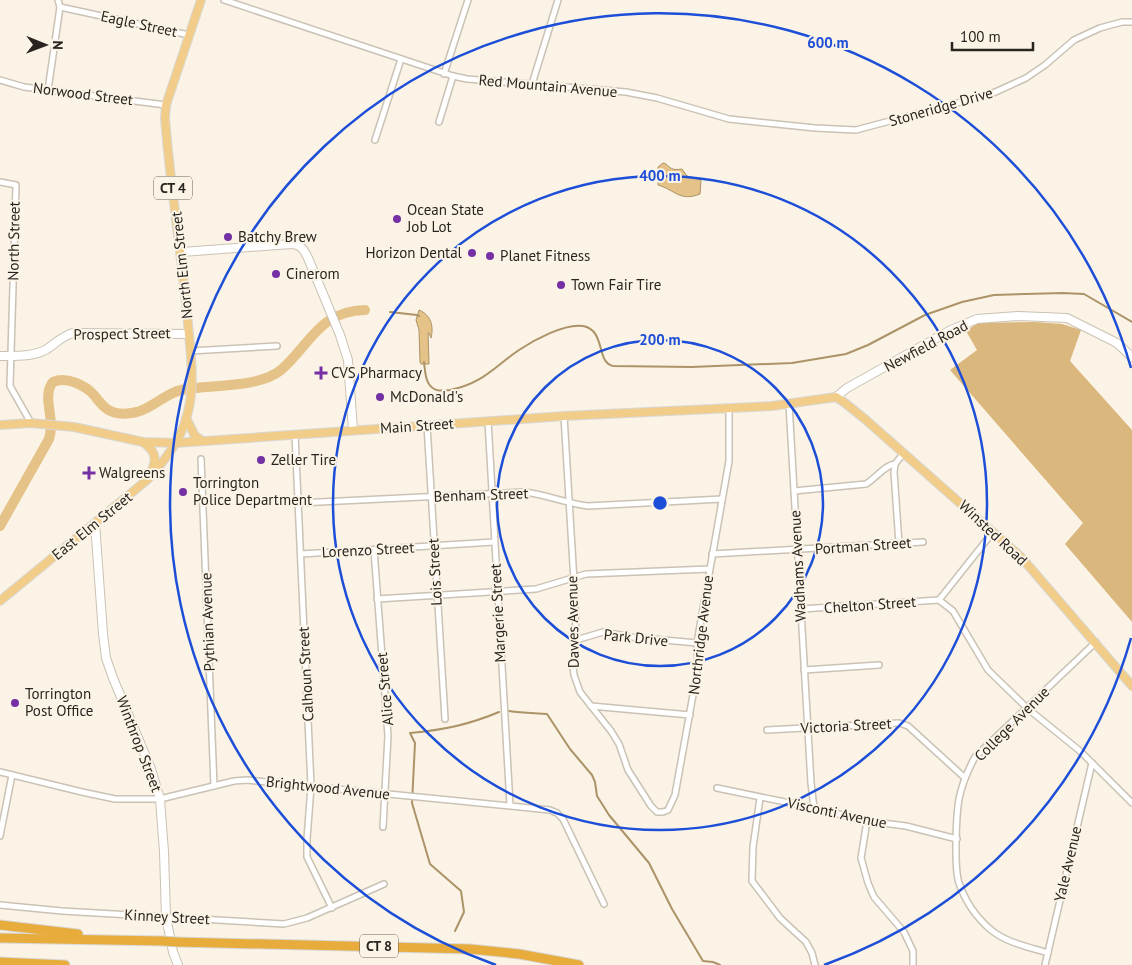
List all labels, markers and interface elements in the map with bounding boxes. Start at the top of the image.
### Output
street label: Eagle Street [99,6,179,41]
north arrow [20,20,70,70]
scale bar [952,20,1033,52]
text: 100 m [960,27,1001,46]
text: 600 m [807,33,849,52]
text: N [49,40,67,50]
street label: Red Mountain Avenue [478,70,618,101]
street label: Norwood Street [32,78,134,109]
street label: Stoneridge Drive [887,83,995,130]
text: 400 m [639,166,681,185]
road number: CT 4 [154,177,192,200]
place label: Ocean State Job Lot [406,200,484,236]
street label: North Street [3,201,24,281]
street label: North Elm Street [166,210,197,320]
marker: Ocean State Job Lot [391,213,403,225]
place label: Batchy Brew [238,227,317,246]
marker: Batchy Brew [222,231,234,243]
place label: Horizon Dental [366,243,463,262]
place label: Planet Fitness [500,246,590,265]
marker: Horizon Dental [466,247,478,259]
marker: Planet Fitness [484,250,496,262]
place label: Cinerom [286,264,340,283]
marker: Cinerom [270,268,282,280]
place label: Town Fair Tire [571,275,661,294]
marker: Town Fair Tire [555,279,567,291]
street label: Newfield Road [880,315,971,376]
street label: Prospect Street [73,323,171,344]
text: 200 m [639,330,681,349]
place label: CVS Pharmacy [331,363,422,382]
marker: CVS Pharmacy [315,367,327,379]
place label: McDonald's [390,387,463,406]
marker: McDonald's [374,391,386,403]
street label: Main Street [379,413,454,438]
place label: Zeller Tire [271,450,336,469]
marker: Zeller Tire [255,454,267,466]
place label: Walgreens [99,463,165,482]
marker: Walgreens [83,467,95,479]
place label: Torrington Police Department [193,473,312,509]
street label: Benham Street [433,483,529,506]
marker: Torrington Police Department [177,486,189,498]
street label: East Elm Street [48,487,136,564]
centre of rings [651,494,669,512]
street label: Winsted Road [955,496,1032,569]
street label: Wadhams Avenue [785,510,810,622]
street label: Portman Street [814,533,912,558]
street label: Lorenzo Street [321,538,415,561]
street label: Lois Street [423,538,446,606]
street label: Margerie Street [485,563,510,663]
street label: Pythian Avenue [196,572,219,672]
street label: Northridge Avenue [684,574,717,696]
street label: Dawes Avenue [562,576,583,668]
street label: Chelton Street [823,592,917,617]
street label: Park Drive [603,625,669,650]
street label: Calhoun Street [294,626,317,722]
street label: Alice Street [372,652,397,726]
street label: College Avenue [970,682,1053,765]
place label: Torrington Post Office [25,684,93,720]
street label: Winthrop Street [112,693,167,795]
marker: Torrington Post Office [9,697,21,709]
street label: Victoria Street [799,714,892,737]
street label: Brightwood Avenue [265,772,391,803]
street label: Visconti Avenue [785,793,888,832]
street label: Yale Avenue [1050,824,1085,904]
street label: Kinney Street [124,905,210,928]
road number: CT 8 [360,934,398,958]

